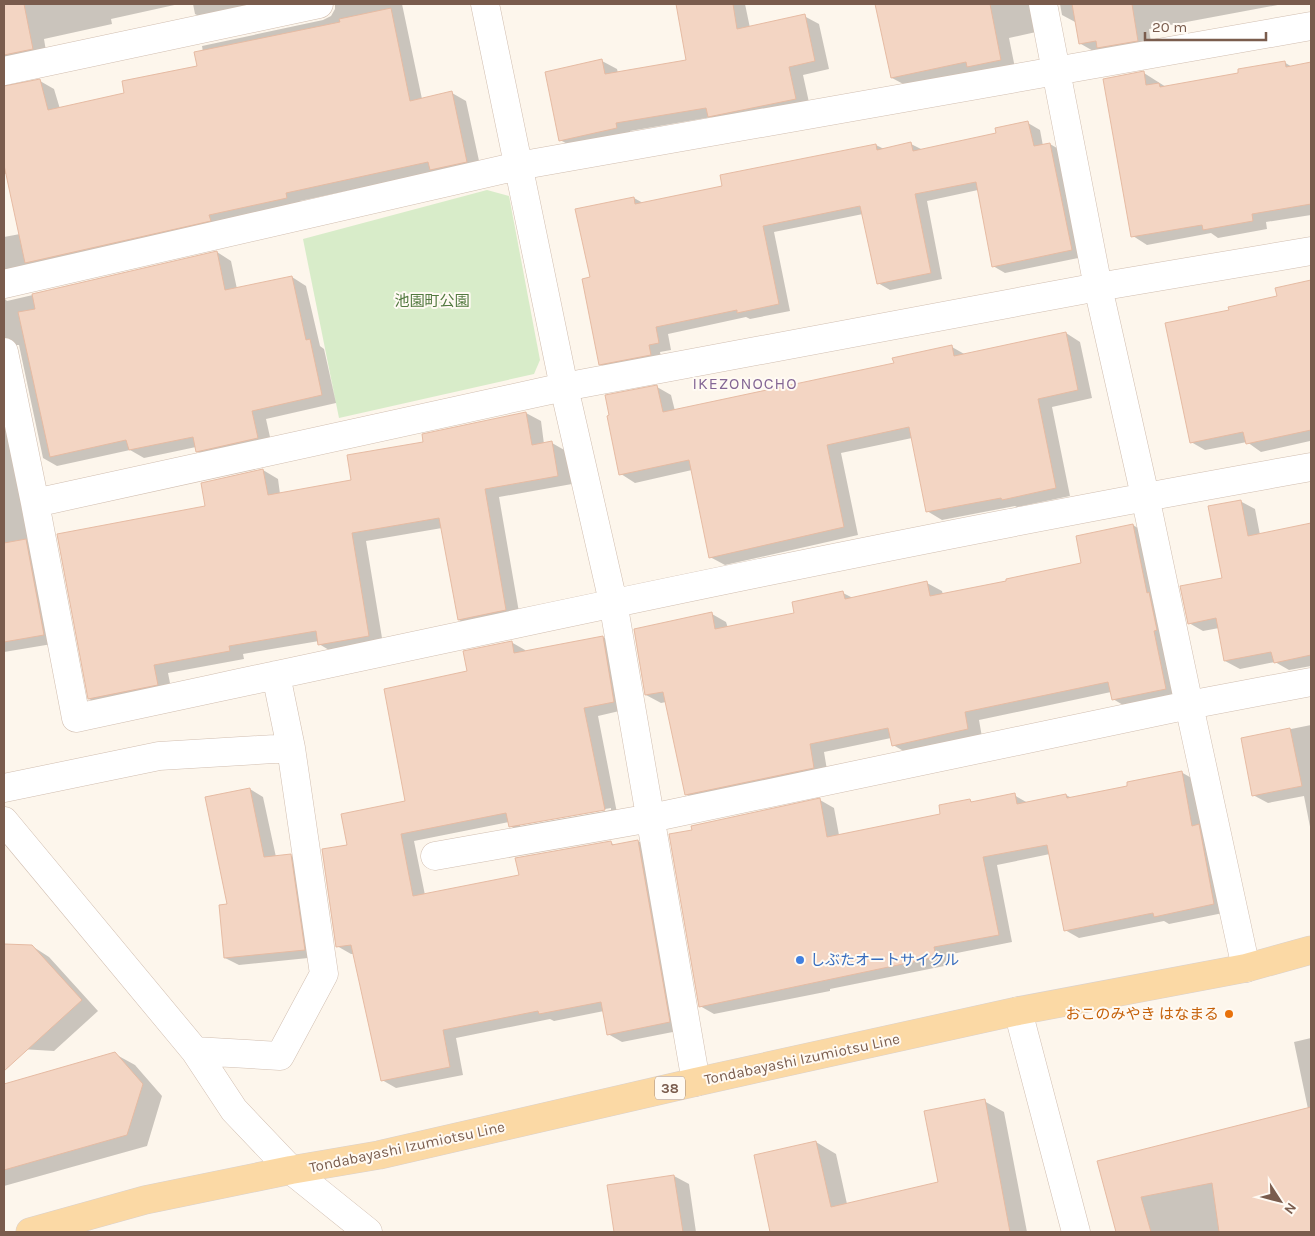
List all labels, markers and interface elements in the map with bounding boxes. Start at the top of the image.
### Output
scale bar [1145,10,1266,42]
text: 20 m [1152,18,1187,36]
park label: 池園町公園 [394,292,470,310]
district label: IKEZONOCHO [692,374,798,393]
place label: しぶたオートサイクル [810,951,959,969]
marker: しぶたオートサイクル [794,954,806,966]
place label: おこのみやき はなまる [1065,1005,1219,1023]
marker: おこのみやき はなまる [1223,1008,1235,1020]
street label: Tondabayashi Izumiotsu Line [703,1029,901,1089]
road number: 38 [655,1076,685,1100]
street label: Tondabayashi Izumiotsu Line [308,1117,506,1177]
north arrow [1255,1176,1305,1226]
text: N [1280,1199,1300,1217]

